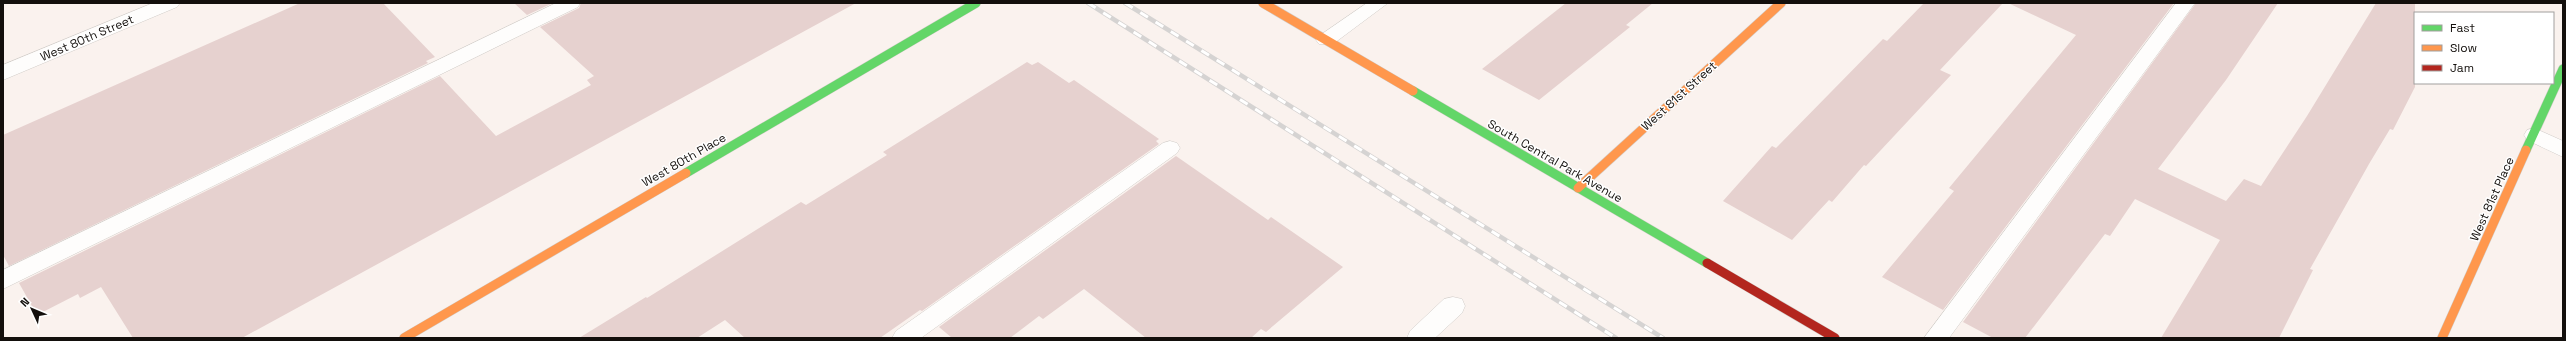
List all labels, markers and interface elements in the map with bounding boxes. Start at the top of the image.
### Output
street label: West 80th Street [38,11,136,65]
legend [2414,12,2554,84]
text: Fast [2450,20,2475,36]
text: Slow [2450,40,2477,56]
street label: West 81st Street [1638,58,1720,134]
text: Jam [2450,60,2474,76]
street label: South Central Park Avenue [1485,116,1625,206]
street label: West 80th Place [639,129,729,191]
street label: West 81st Place [2466,154,2518,244]
north arrow [12,289,52,329]
text: N [17,295,32,310]

